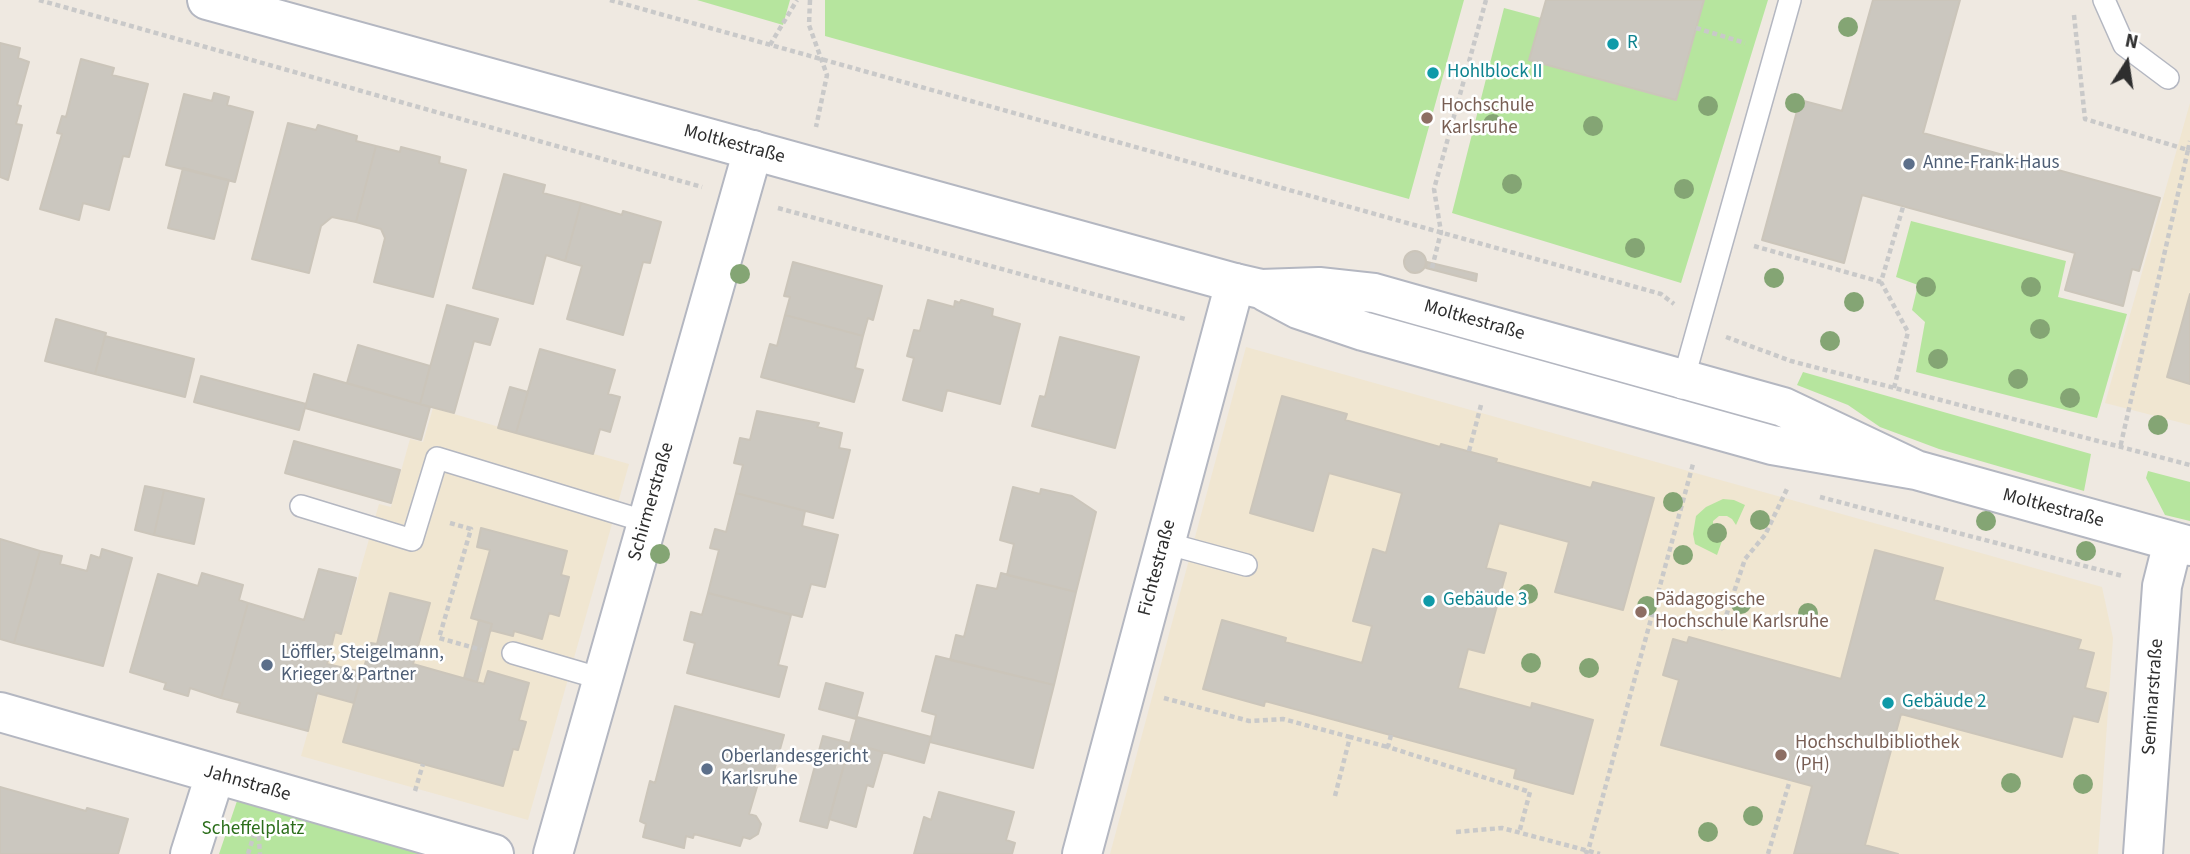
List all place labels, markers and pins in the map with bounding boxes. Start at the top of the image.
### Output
place label: R [1627,33,1638,55]
marker: R [1605,36,1621,52]
place label: Hohlblock II [1447,62,1542,84]
marker: Hohlblock II [1425,65,1441,81]
place label: Hochschule Karlsruhe [1441,96,1534,140]
marker: Hochschule Karlsruhe [1419,110,1435,126]
place label: Anne-Frank-Haus [1923,153,2059,175]
marker: Anne-Frank-Haus [1901,156,1917,172]
place label: Gebäude 3 [1443,590,1528,612]
place label: Pädagogische Hochschule Karlsruhe [1655,590,1829,634]
marker: Gebäude 3 [1421,593,1437,609]
marker: Pädagogische Hochschule Karlsruhe [1633,604,1649,620]
place label: Löffler, Steigelmann, Krieger & Partner [281,643,444,687]
marker: Löffler, Steigelmann, Krieger & Partner [259,657,275,673]
place label: Gebäude 2 [1902,692,1987,714]
marker: Gebäude 2 [1880,695,1896,711]
place label: Hochschulbibliothek (PH) [1795,733,1960,777]
place label: Oberlandesgericht Karlsruhe [721,747,868,791]
marker: Hochschulbibliothek (PH) [1773,747,1789,763]
marker: Oberlandesgericht Karlsruhe [699,761,715,777]

